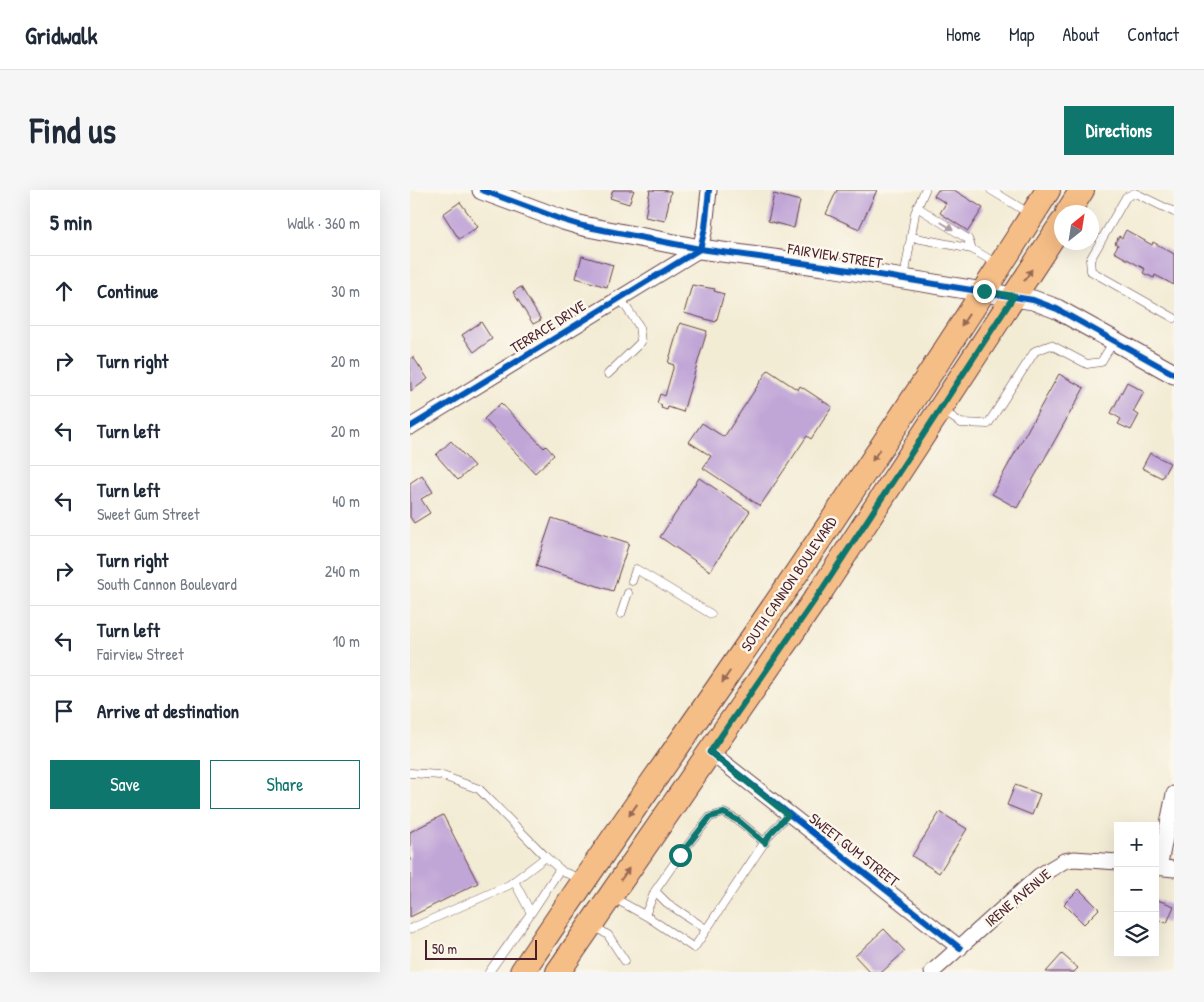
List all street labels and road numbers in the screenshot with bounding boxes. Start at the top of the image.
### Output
street label: FAIRVIEW STREET [785,238,885,274]
street label: TERRACE DRIVE [506,295,590,358]
street label: SOUTH CANNON BOULEVARD [736,511,842,655]
street label: SWEET GUM STREET [805,808,904,892]
street label: IRENE AVENUE [980,864,1055,931]

